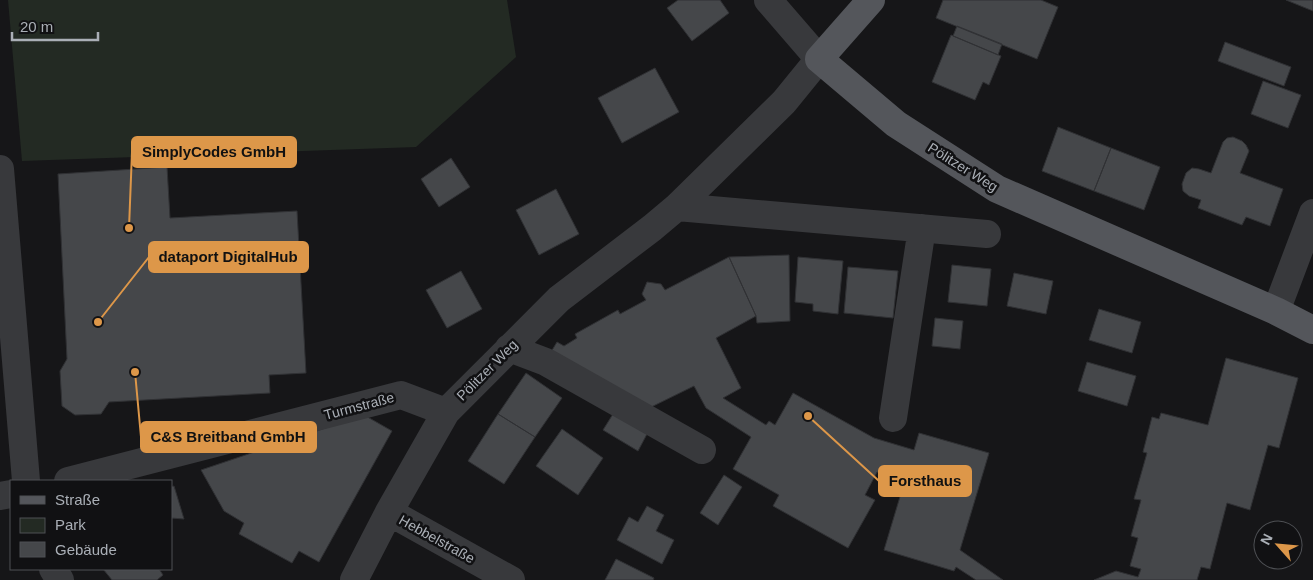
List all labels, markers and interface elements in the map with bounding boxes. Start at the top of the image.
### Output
scale bar [12,10,99,42]
text: 20 m [20,18,53,35]
callout: SimplyCodes GmbH [132,137,296,167]
street label: Pölitzer Weg [925,139,1001,195]
text: SimplyCodes GmbH [142,143,286,160]
callout: dataport DigitalHub [149,242,308,272]
text: dataport DigitalHub [158,248,298,265]
street label: Pölitzer Weg [453,336,521,404]
street label: Turmstraße [322,389,396,423]
callout: C&S Breitband GmbH [141,422,316,452]
text: C&S Breitband GmbH [150,428,306,445]
callout: Forsthaus [879,466,971,496]
text: Forsthaus [889,472,961,489]
legend [10,480,172,570]
text: Straße [55,491,100,508]
street label: Hebbelstraße [396,512,478,566]
text: Park [55,516,86,533]
north arrow [1253,520,1303,570]
text: N [1257,531,1276,547]
text: Gebäude [55,541,117,558]

